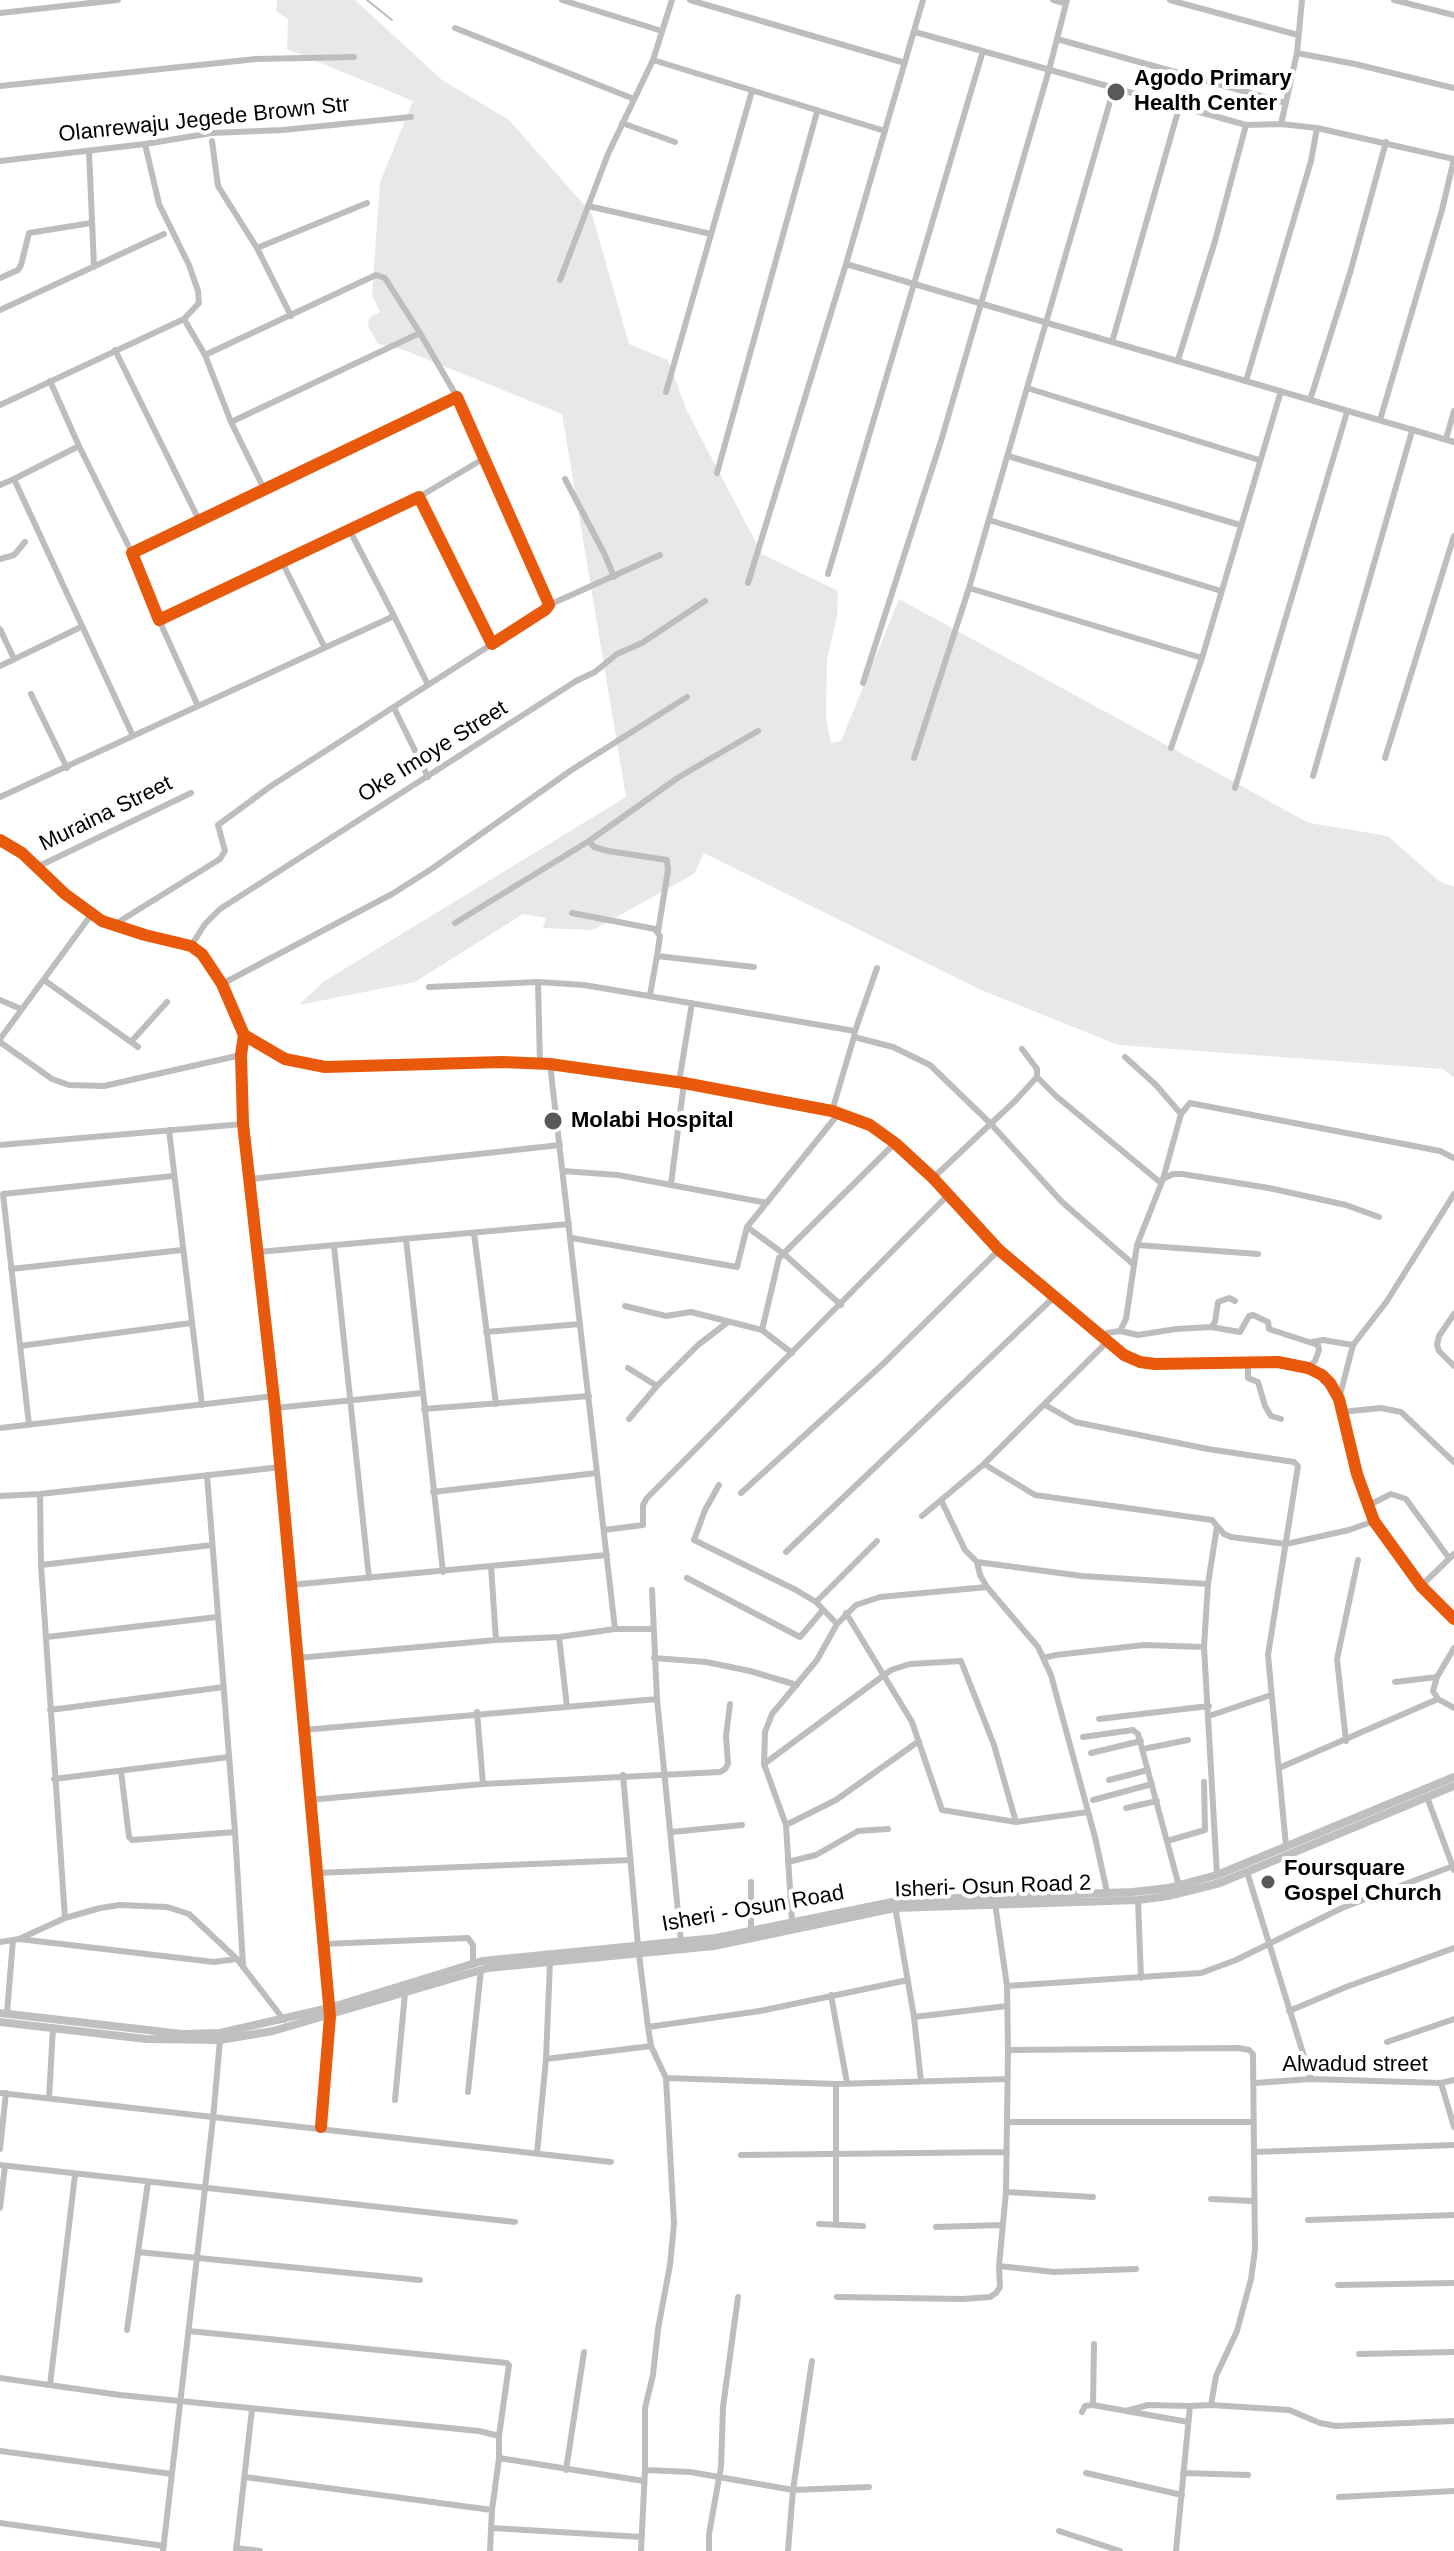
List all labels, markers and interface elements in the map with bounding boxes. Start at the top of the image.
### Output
place label: Agodo Primary Health Center [1134,66,1292,118]
marker: Agodo Primary Health Center [1105,81,1127,103]
street label: Olanrewaju Jegede Brown Str [57,92,351,148]
street label: Oke Imoye Street [353,695,513,809]
street label: Muraina Street [35,771,177,857]
place label: Molabi Hospital [571,1108,734,1134]
marker: Molabi Hospital [542,1110,564,1132]
place label: Foursquare Gospel Church [1284,1856,1442,1908]
street label: Isheri- Osun Road 2 [894,1870,1092,1904]
marker: Foursquare Gospel Church [1259,1873,1277,1891]
street label: Isheri - Osun Road [660,1880,846,1938]
street label: Alwadud street [1282,2052,1428,2078]

